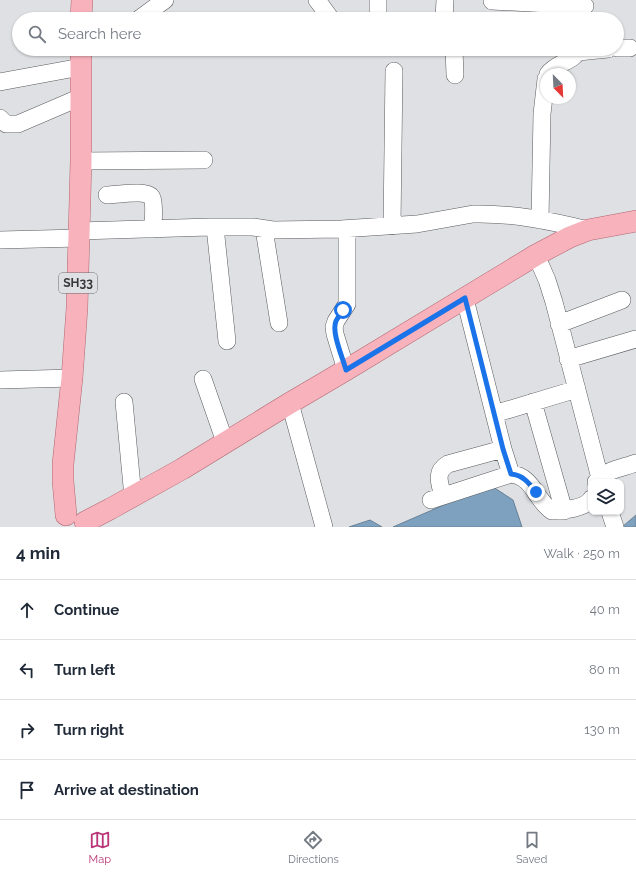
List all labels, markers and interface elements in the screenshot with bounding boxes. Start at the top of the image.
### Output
search box [12,12,624,56]
icon: search [26,23,48,45]
text: Search here [58,25,141,43]
north arrow [540,68,576,104]
road number: SH33 [59,273,97,293]
route start [334,301,352,319]
map controls [588,479,624,515]
button: layers [588,479,624,515]
route end [527,483,545,501]
text: 4 min [16,543,60,563]
text: Walk · 250 m [543,546,620,561]
icon: ahead [16,599,38,621]
text: Continue [54,601,119,619]
text: 40 m [590,602,620,617]
icon: left [16,659,38,681]
text: Turn left [54,661,115,679]
text: 80 m [589,662,620,677]
icon: right [16,719,38,741]
text: Turn right [54,721,124,739]
text: 130 m [584,722,620,737]
icon: arrive [16,779,38,801]
text: Arrive at destination [54,781,199,799]
tab: Map [89,829,111,866]
tab: Directions [288,829,339,866]
tab: Saved [516,829,547,866]

